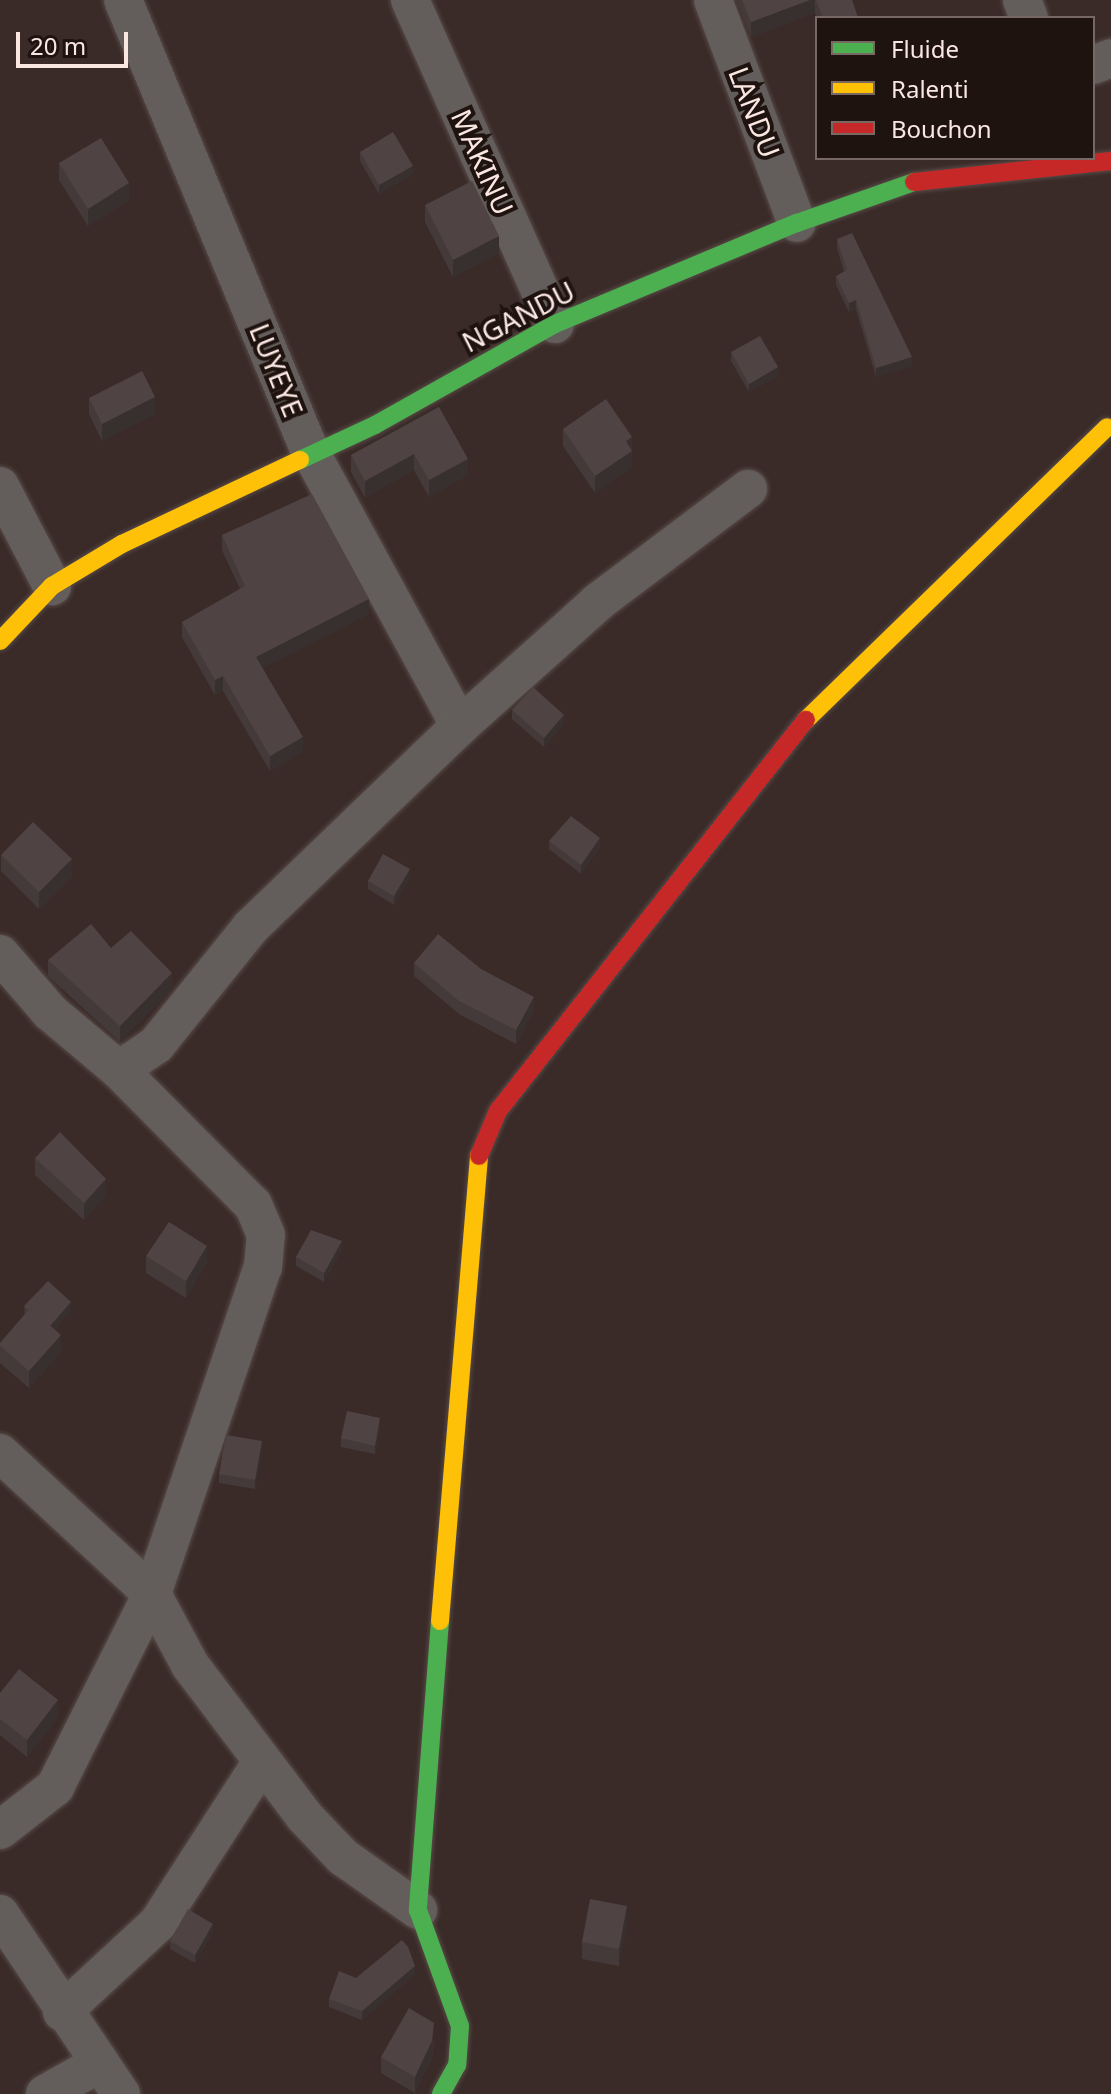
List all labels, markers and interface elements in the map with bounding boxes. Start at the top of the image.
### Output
scale bar [20,16,132,66]
legend [815,16,1095,160]
text: 20 m [30,29,86,62]
text: Fluide [891,32,959,65]
street label: LANDU [722,62,788,162]
text: Ralenti [891,72,969,105]
street label: MAKINU [445,104,521,220]
text: Bouchon [891,112,992,145]
street label: NGANDU [456,273,580,359]
street label: LUYEYE [243,318,311,422]

